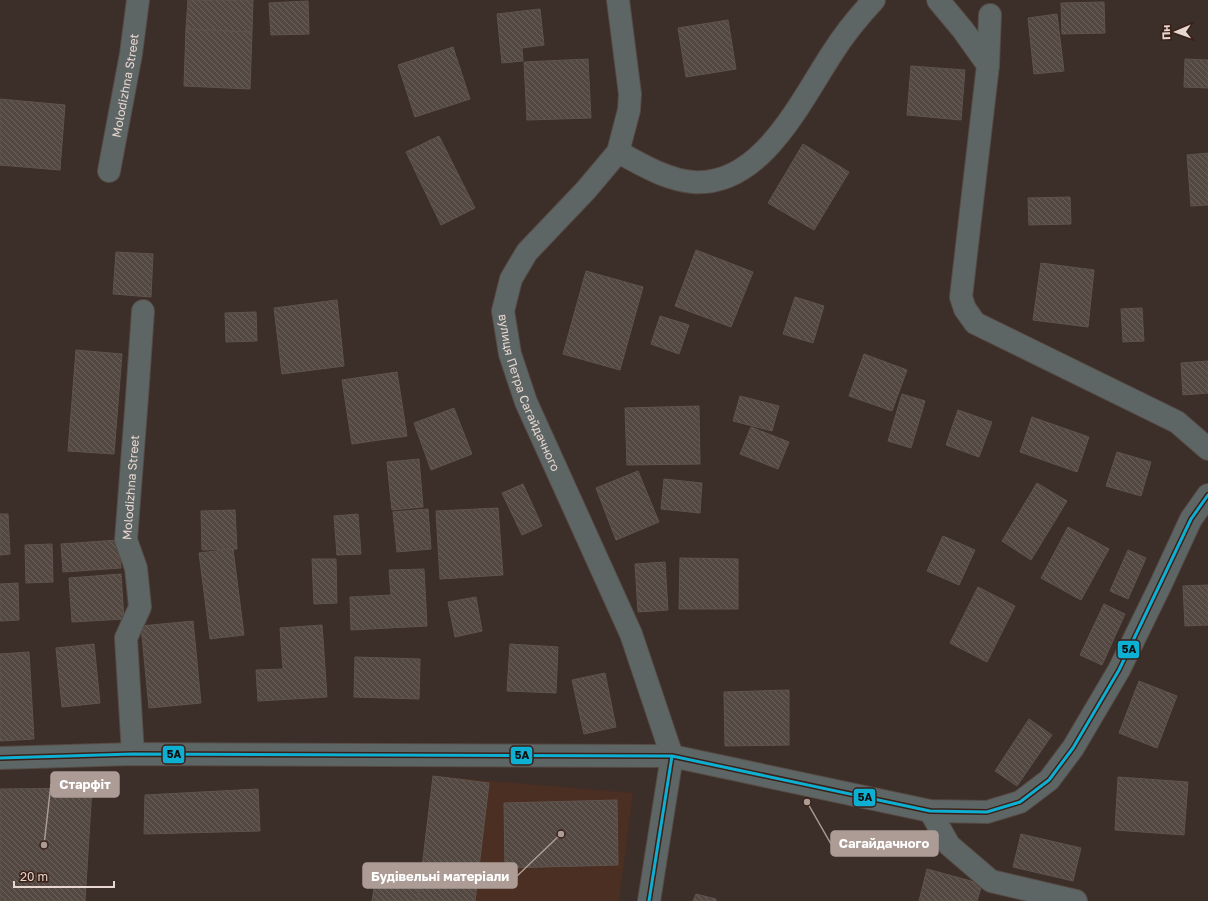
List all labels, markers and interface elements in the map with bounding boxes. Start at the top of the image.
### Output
north arrow [1156,12,1196,52]
text: Пн [1159,24,1172,40]
street label: Molodizhna Street [108,32,141,139]
street label: вулиця Петра Сагайдачного [496,313,564,473]
street label: Molodizhna Street [119,434,142,540]
line badge: 5А [1117,640,1140,659]
text: 5А [1122,642,1136,655]
line badge: 5А [162,745,185,764]
line badge: 5А [510,746,533,765]
text: 5А [167,747,181,760]
text: 5А [515,748,529,761]
callout: Старфіт [51,772,119,797]
text: Старфіт [59,776,111,792]
line badge: 5А [853,788,876,807]
text: 5А [858,790,872,803]
callout: Сагайдачного [831,831,938,856]
text: Сагайдачного [839,835,929,851]
scale bar [14,863,114,889]
callout: Будівельні матеріали [363,863,517,888]
text: Будівельні матеріали [371,868,509,884]
text: 20 m [20,869,48,884]

